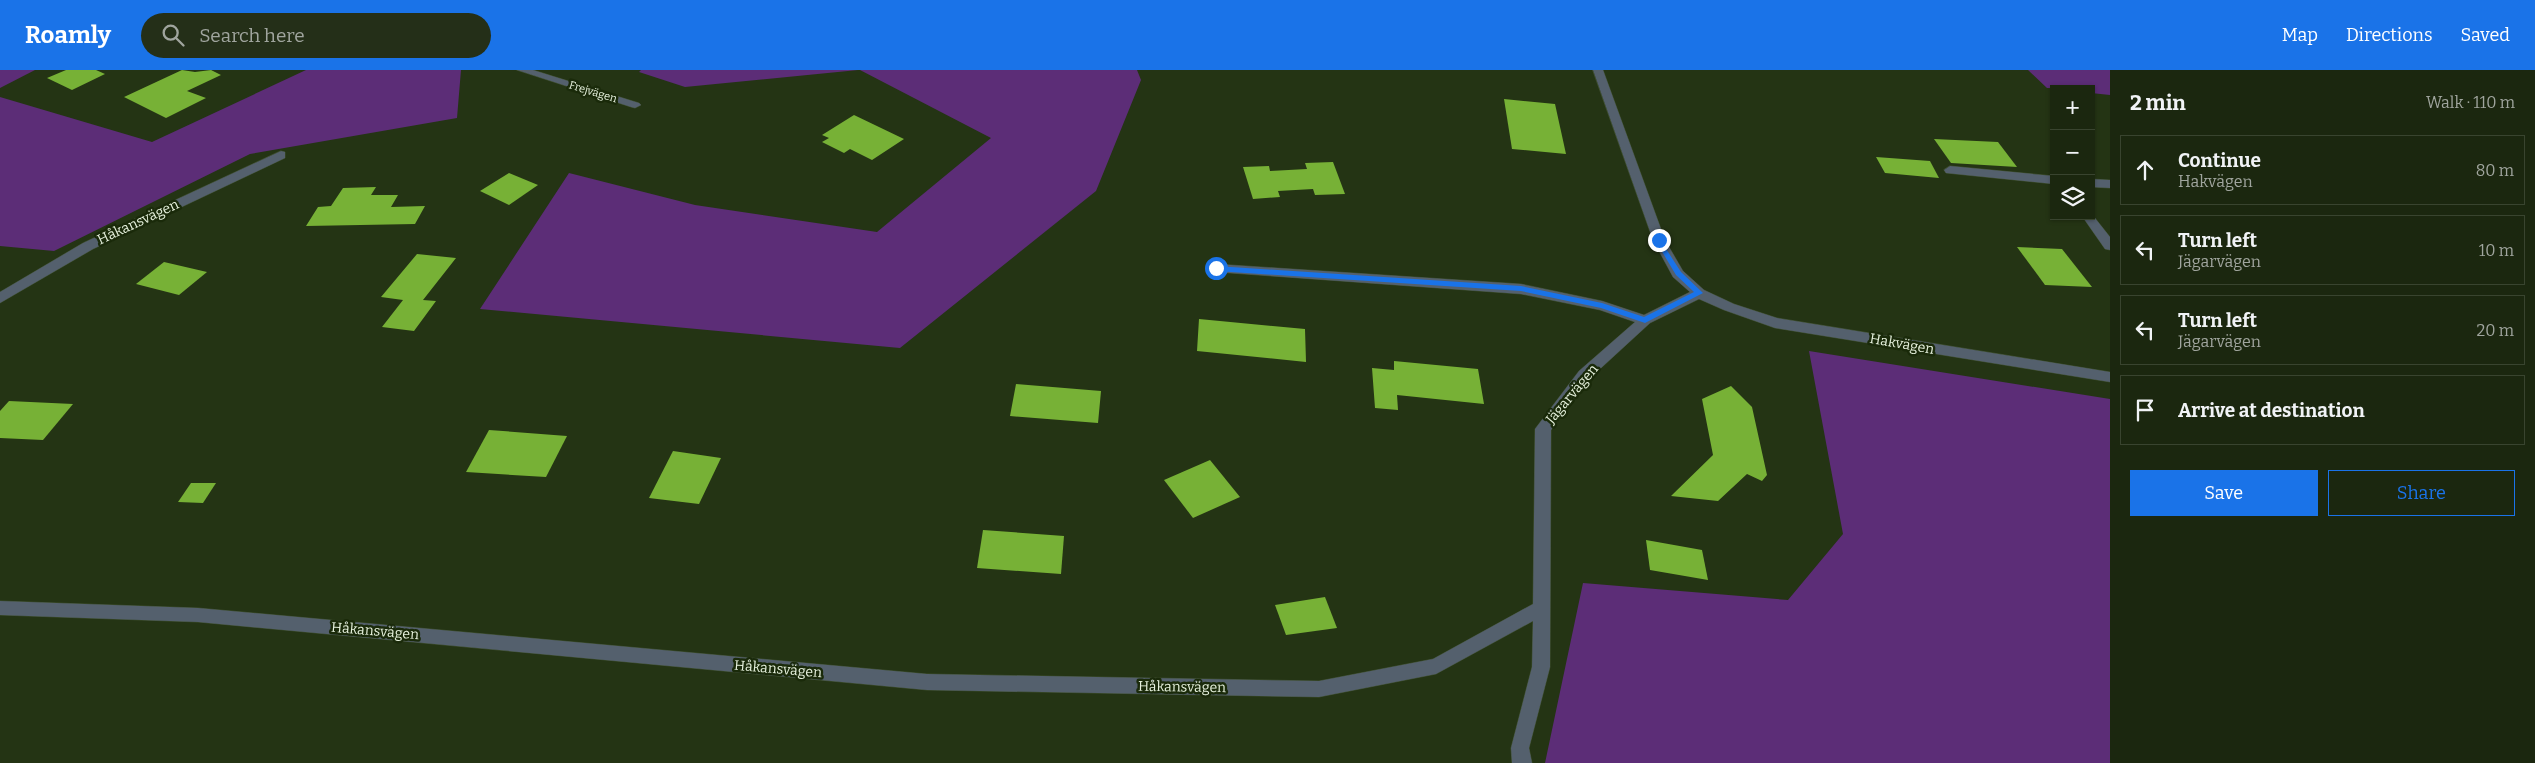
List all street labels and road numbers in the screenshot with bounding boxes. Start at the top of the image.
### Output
street label: Frejvägen [567,79,619,105]
street label: Håkansvägen [95,196,182,248]
street label: Hakvägen [1868,330,1936,358]
street label: Jägarvägen [1542,361,1602,428]
street label: Håkansvägen [330,619,420,643]
street label: Håkansvägen [733,657,823,681]
street label: Håkansvägen [1138,678,1226,696]

